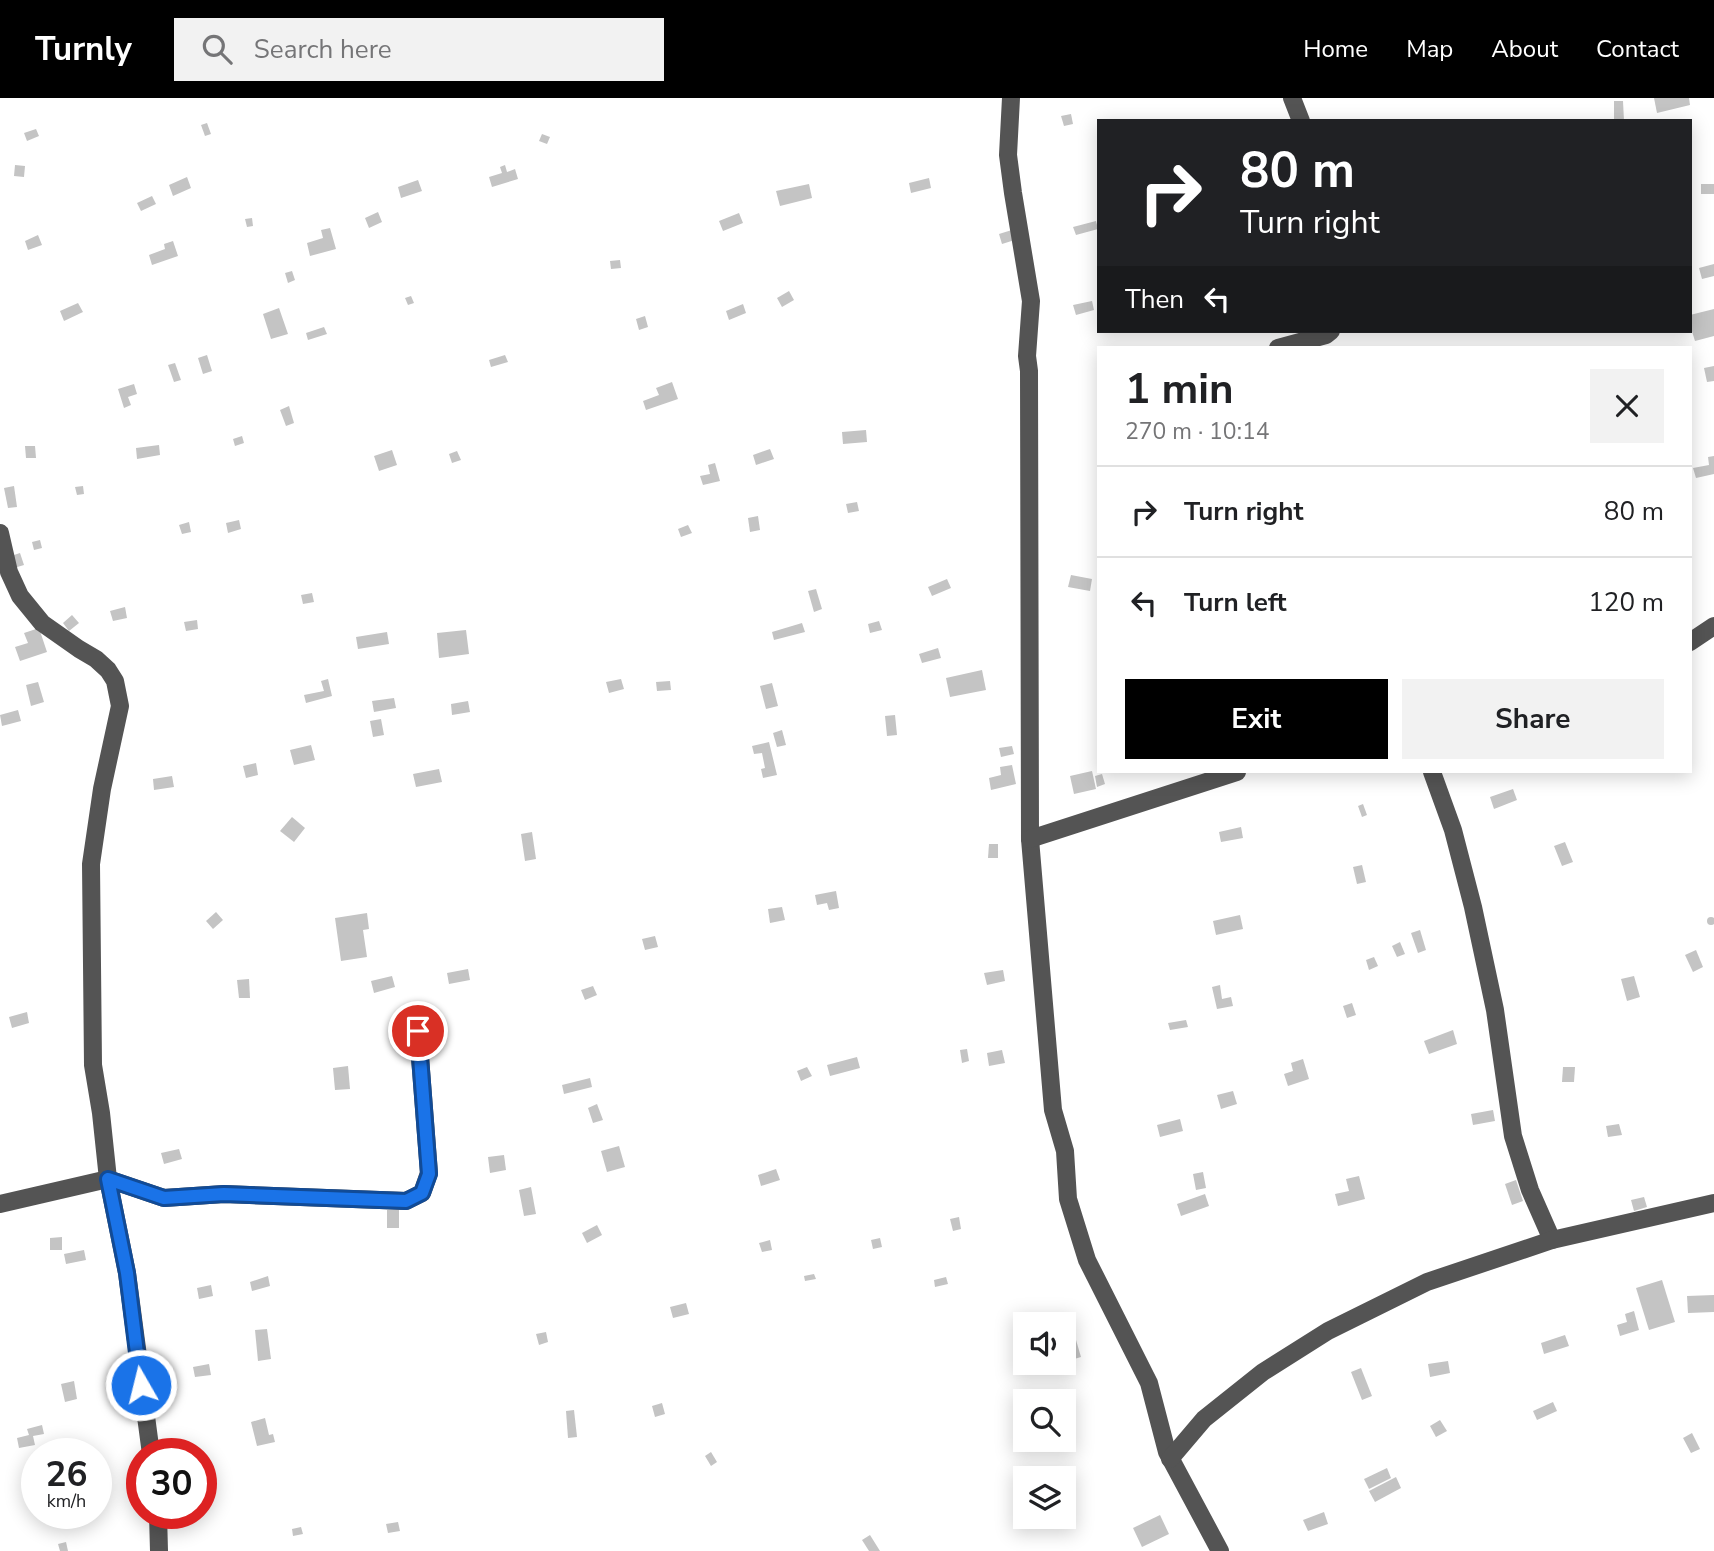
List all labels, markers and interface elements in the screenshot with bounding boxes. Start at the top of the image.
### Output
search box [174,18,664,81]
text: Turnly [35,27,132,72]
icon: search [198,30,236,68]
text: Search here [254,32,392,67]
text: Home [1303,33,1368,65]
text: Map [1406,33,1453,65]
text: About [1491,33,1558,65]
text: Contact [1596,33,1679,65]
text: 80 m [1240,137,1355,204]
icon: right [1125,147,1216,238]
text: Turn right [1240,201,1380,244]
icon: left [1198,280,1236,318]
text: Then [1125,282,1184,317]
text: 1 min [1125,361,1234,418]
button: close [1590,369,1664,443]
text: 270 m · 10:14 [1125,416,1270,447]
icon: right [1125,493,1163,531]
text: Turn right [1184,494,1303,529]
text: 80 m [1604,494,1664,529]
icon: left [1125,584,1163,622]
text: Turn left [1184,585,1287,620]
text: 120 m [1588,585,1664,620]
button: Exit [1125,679,1388,759]
button: Share [1402,679,1664,759]
pin [388,1001,448,1061]
icon: arrive [399,1012,437,1050]
map controls [1013,1312,1076,1529]
button: sound [1013,1312,1076,1375]
position arrow [104,1348,178,1422]
button: search [1013,1389,1076,1452]
speed limit sign: 30 [126,1438,217,1529]
text: 26 [45,1451,88,1498]
button: layers [1013,1466,1076,1529]
text: km/h [47,1489,86,1513]

